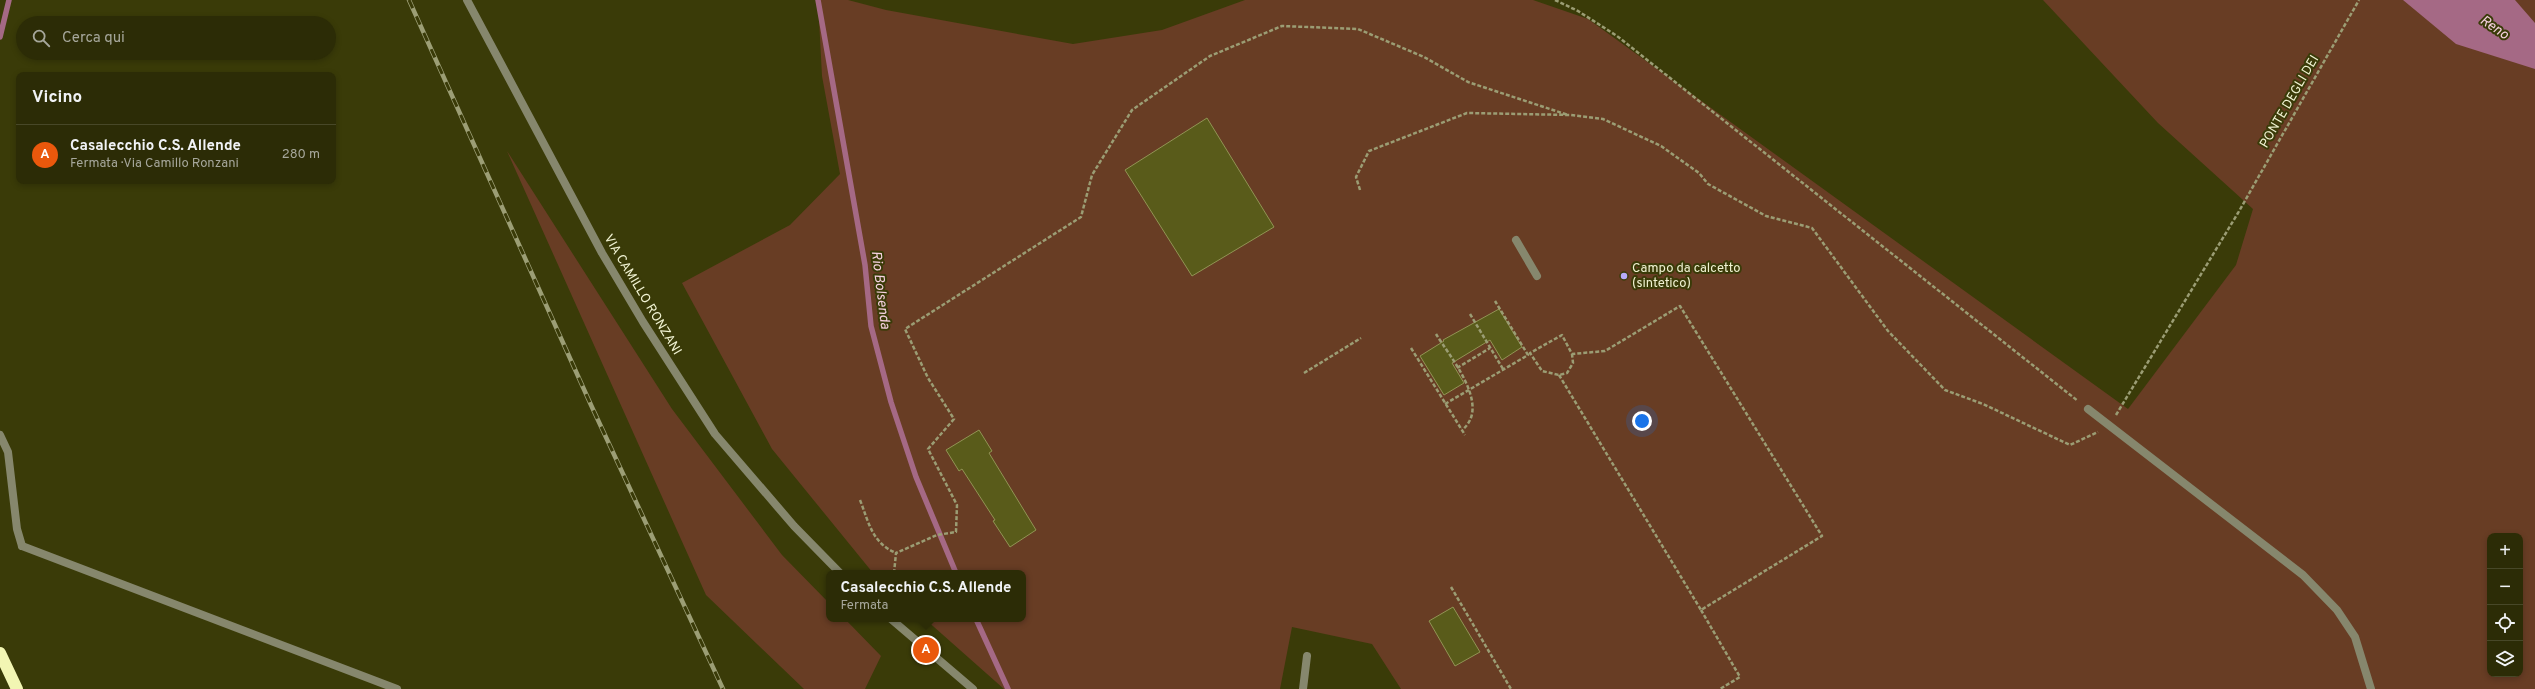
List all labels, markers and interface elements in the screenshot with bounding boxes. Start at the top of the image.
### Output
water label: Reno [2476,12,2512,44]
search box [16,16,336,60]
icon: search [30,27,52,49]
text: Cerca qui [62,29,125,48]
street label: PONTE DEGLI DEI [2257,53,2323,151]
text: Vicino [32,87,82,109]
text: Casalecchio C.S. Allende [70,137,241,156]
text: A [40,147,50,163]
text: 280 m [282,147,320,163]
text: Fermata · Via Camillo Ronzani [70,156,239,172]
street label: VIA CAMILLO RONZANI [600,232,684,358]
water label: Rio Bolsenda [867,250,893,331]
place label: Campo da calcetto (sintetico) [1632,261,1741,292]
marker: Campo da calcetto (sintetico) [1619,271,1629,281]
your location [1632,411,1652,431]
map controls [2487,533,2523,677]
button: + [2487,533,2523,569]
button: − [2487,569,2523,605]
popup [826,570,1026,622]
text: Casalecchio C.S. Allende [841,579,1011,598]
text: Fermata [841,598,888,614]
button: locate [2487,605,2523,641]
pin: A [913,635,939,665]
button: layers [2487,641,2523,677]

